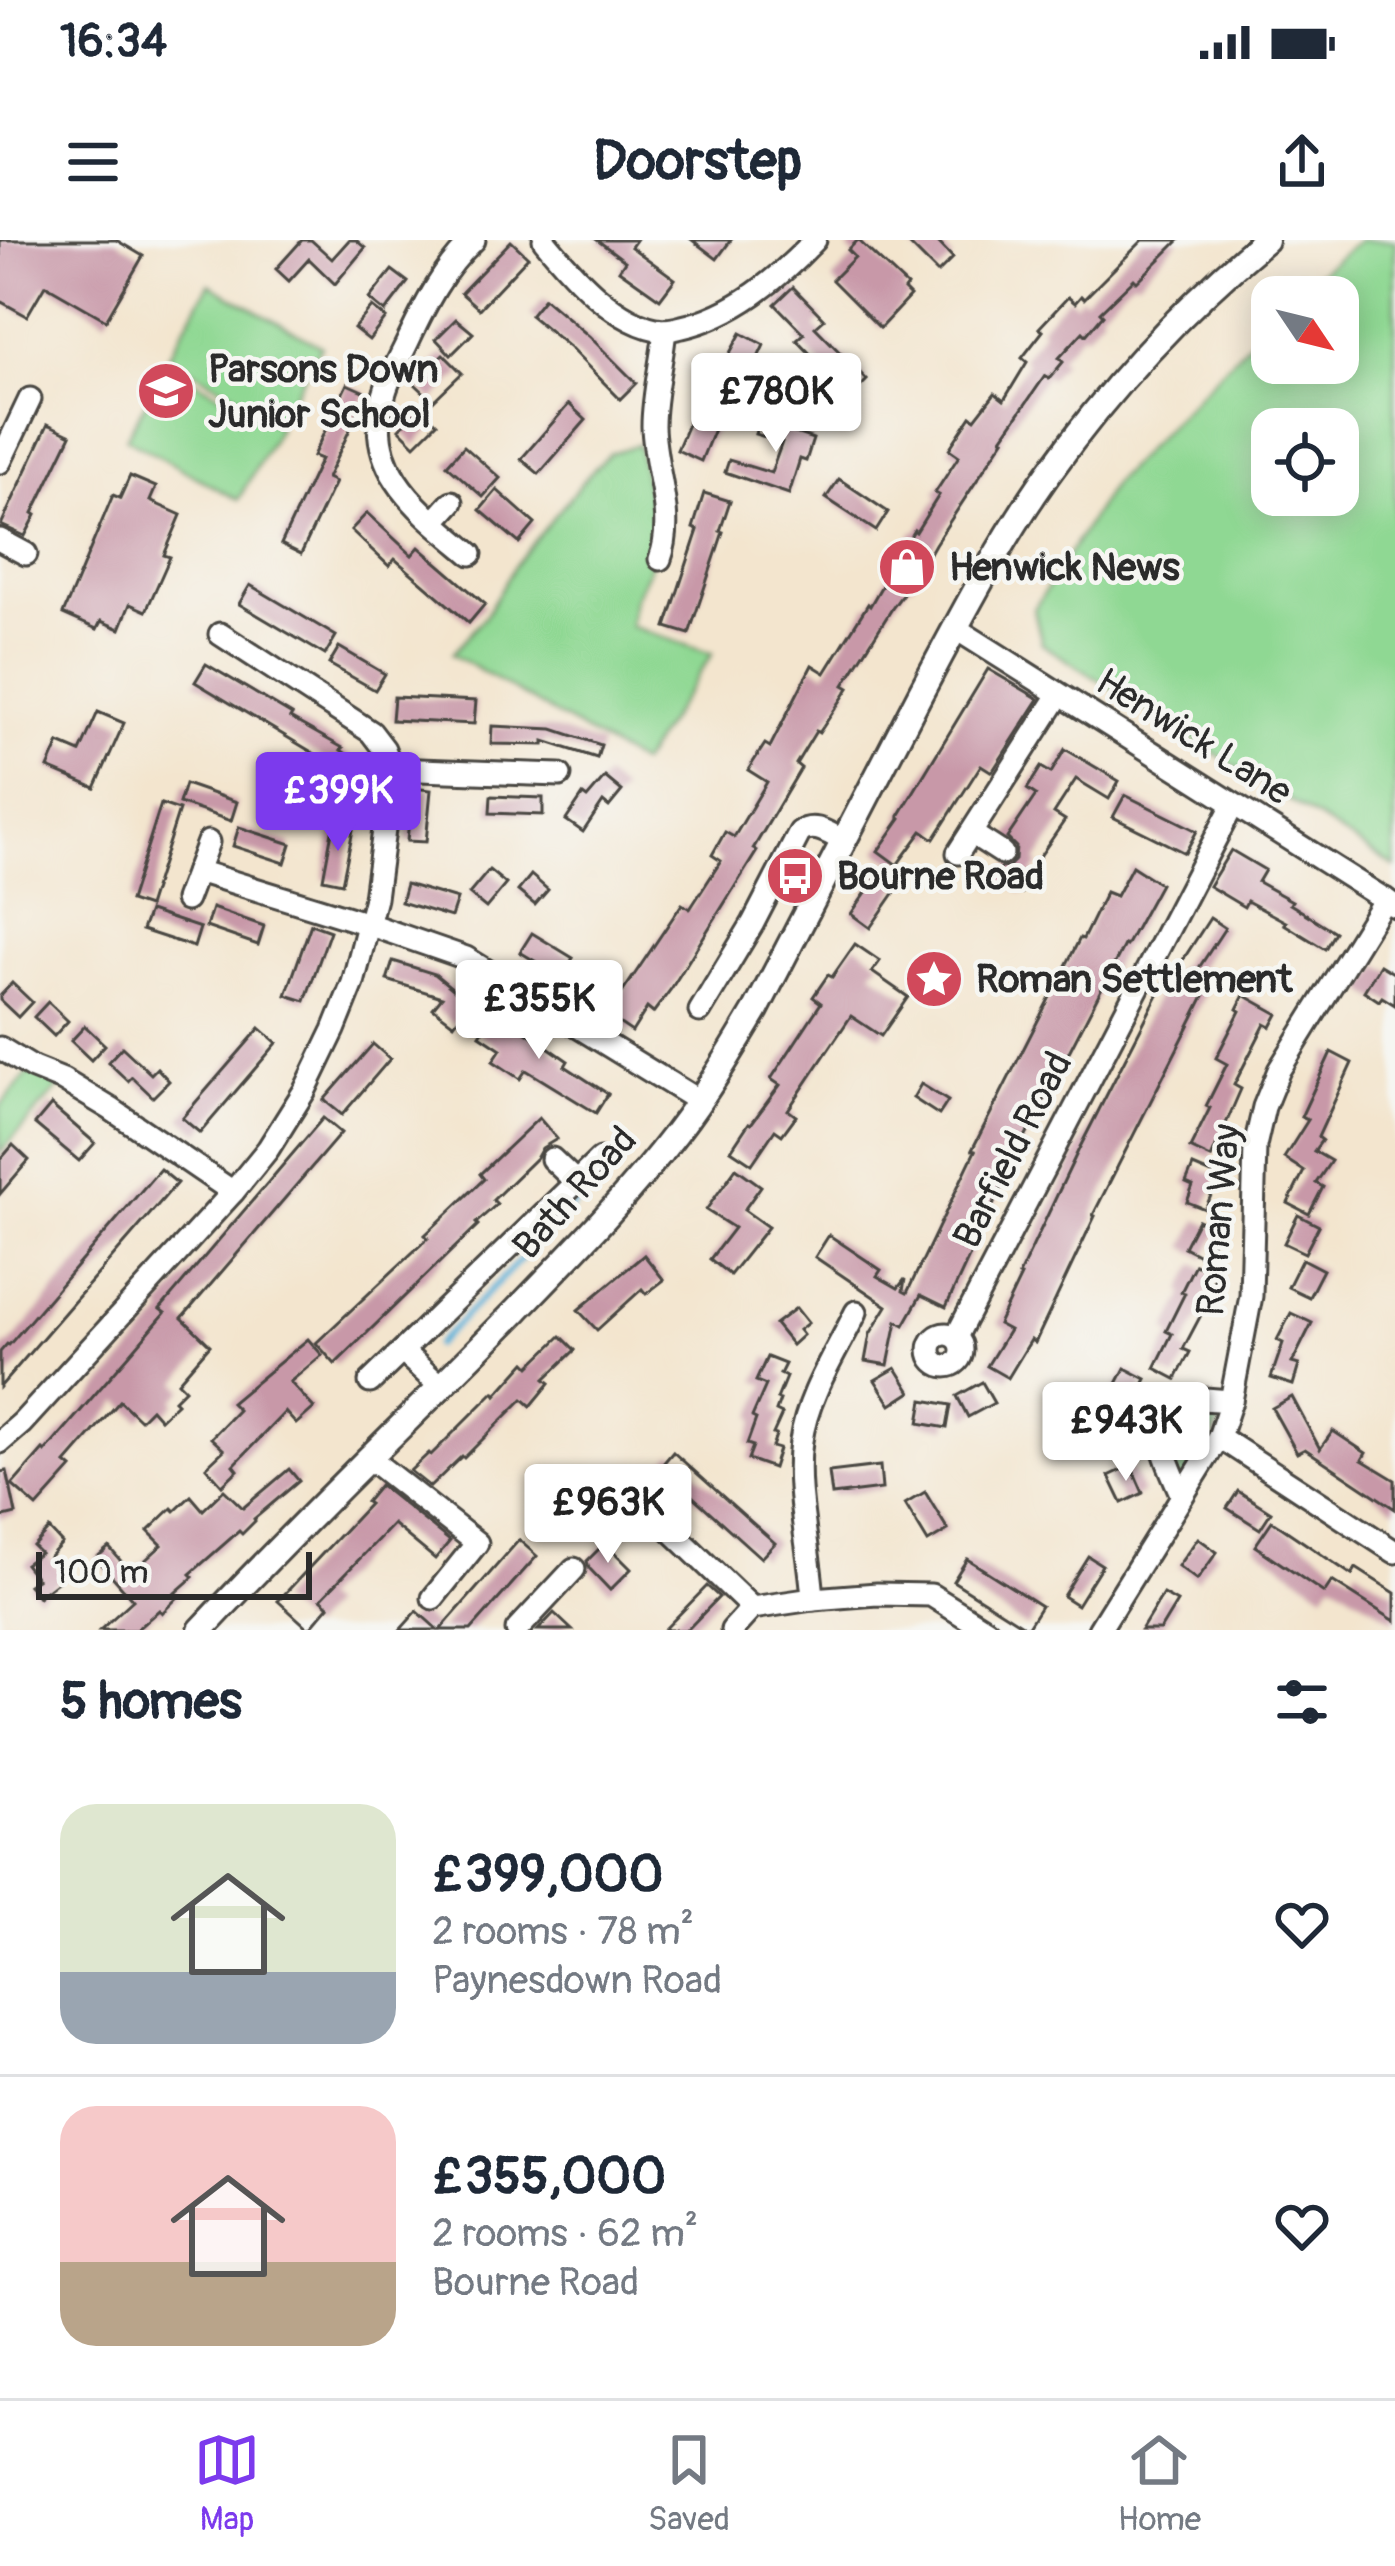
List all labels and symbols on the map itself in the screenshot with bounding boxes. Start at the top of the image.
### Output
north arrow [1251,276,1359,384]
place label: Parsons Down Junior School [208,345,439,439]
pin: £780K [692,353,860,455]
school or university icon: Parsons Down Junior School [135,360,197,422]
shop icon: Henwick News [876,536,938,598]
place label: Henwick News [949,543,1180,592]
street label: Henwick Lane [1087,657,1301,817]
pin: £399K [254,752,422,854]
bus stop icon: Bourne Road [764,845,826,907]
place label: Bourne Road [837,852,1044,901]
place icon: Roman Settlement [903,948,965,1010]
place label: Roman Settlement [976,955,1294,1004]
pin: £355K [455,960,623,1062]
street label: Barfield Road [943,1044,1083,1256]
street label: Bath Road [502,1116,648,1270]
street label: Roman Way [1186,1122,1252,1318]
pin: £943K [1042,1382,1210,1484]
pin: £963K [524,1464,692,1566]
scale bar [36,1546,312,1599]

